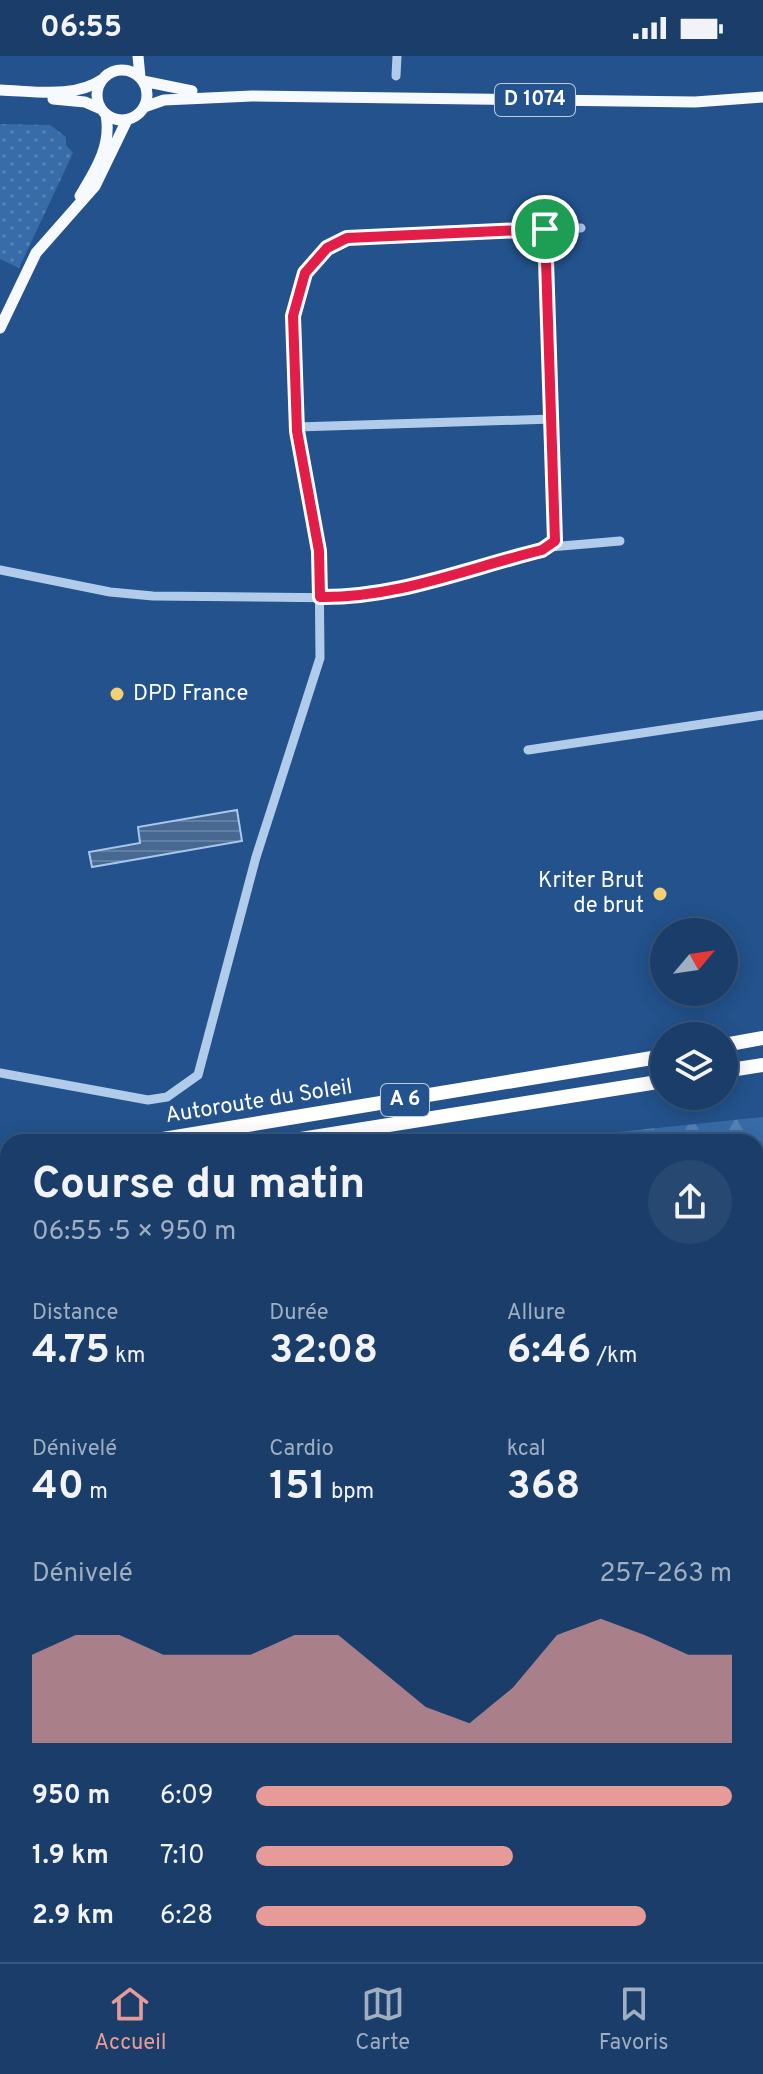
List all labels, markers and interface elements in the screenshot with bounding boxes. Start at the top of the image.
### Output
text: 06:55 [40,10,122,47]
road number: D 1074 [495,84,575,116]
pin [511,195,579,263]
icon: arrive [523,207,567,251]
place label: DPD France [133,681,248,708]
marker: DPD France [108,685,126,703]
place label: Kriter Brut de brut [538,868,644,920]
marker: Kriter Brut de brut [651,885,669,903]
north arrow [650,918,738,1006]
map controls [650,918,738,1110]
button: layers [650,1022,738,1110]
street label: Autoroute du Soleil [163,1074,355,1130]
road number: A 6 [381,1084,429,1116]
text: Course du matin [32,1158,365,1214]
button: share [648,1160,732,1244]
text: 06:55 · 5 × 950 m [32,1216,236,1249]
text: Distance [32,1300,118,1327]
text: Durée [269,1300,329,1327]
text: Allure [507,1300,566,1327]
text: 4.75 [32,1327,110,1377]
text: 32:08 [269,1327,378,1377]
text: 6:46 [507,1327,591,1377]
text: km [110,1343,145,1370]
text: /km [591,1343,637,1370]
text: Dénivelé [32,1436,117,1463]
text: Cardio [269,1436,334,1463]
text: kcal [507,1436,546,1463]
text: 40 [32,1463,84,1513]
text: 151 [269,1463,326,1513]
text: 368 [507,1463,580,1513]
text: m [84,1479,108,1506]
text: bpm [326,1479,374,1506]
text: Dénivelé [32,1558,133,1591]
text: 257–263 m [599,1558,732,1591]
text: 950 m [32,1780,110,1813]
text: 6:09 [160,1780,214,1813]
text: 1.9 km [32,1840,109,1873]
text: 7:10 [160,1840,205,1873]
text: 2.9 km [32,1900,114,1933]
text: 6:28 [160,1900,213,1933]
tab: Accueil [94,1982,166,2057]
tab: Carte [355,1982,410,2057]
tab: Favoris [599,1982,669,2057]

